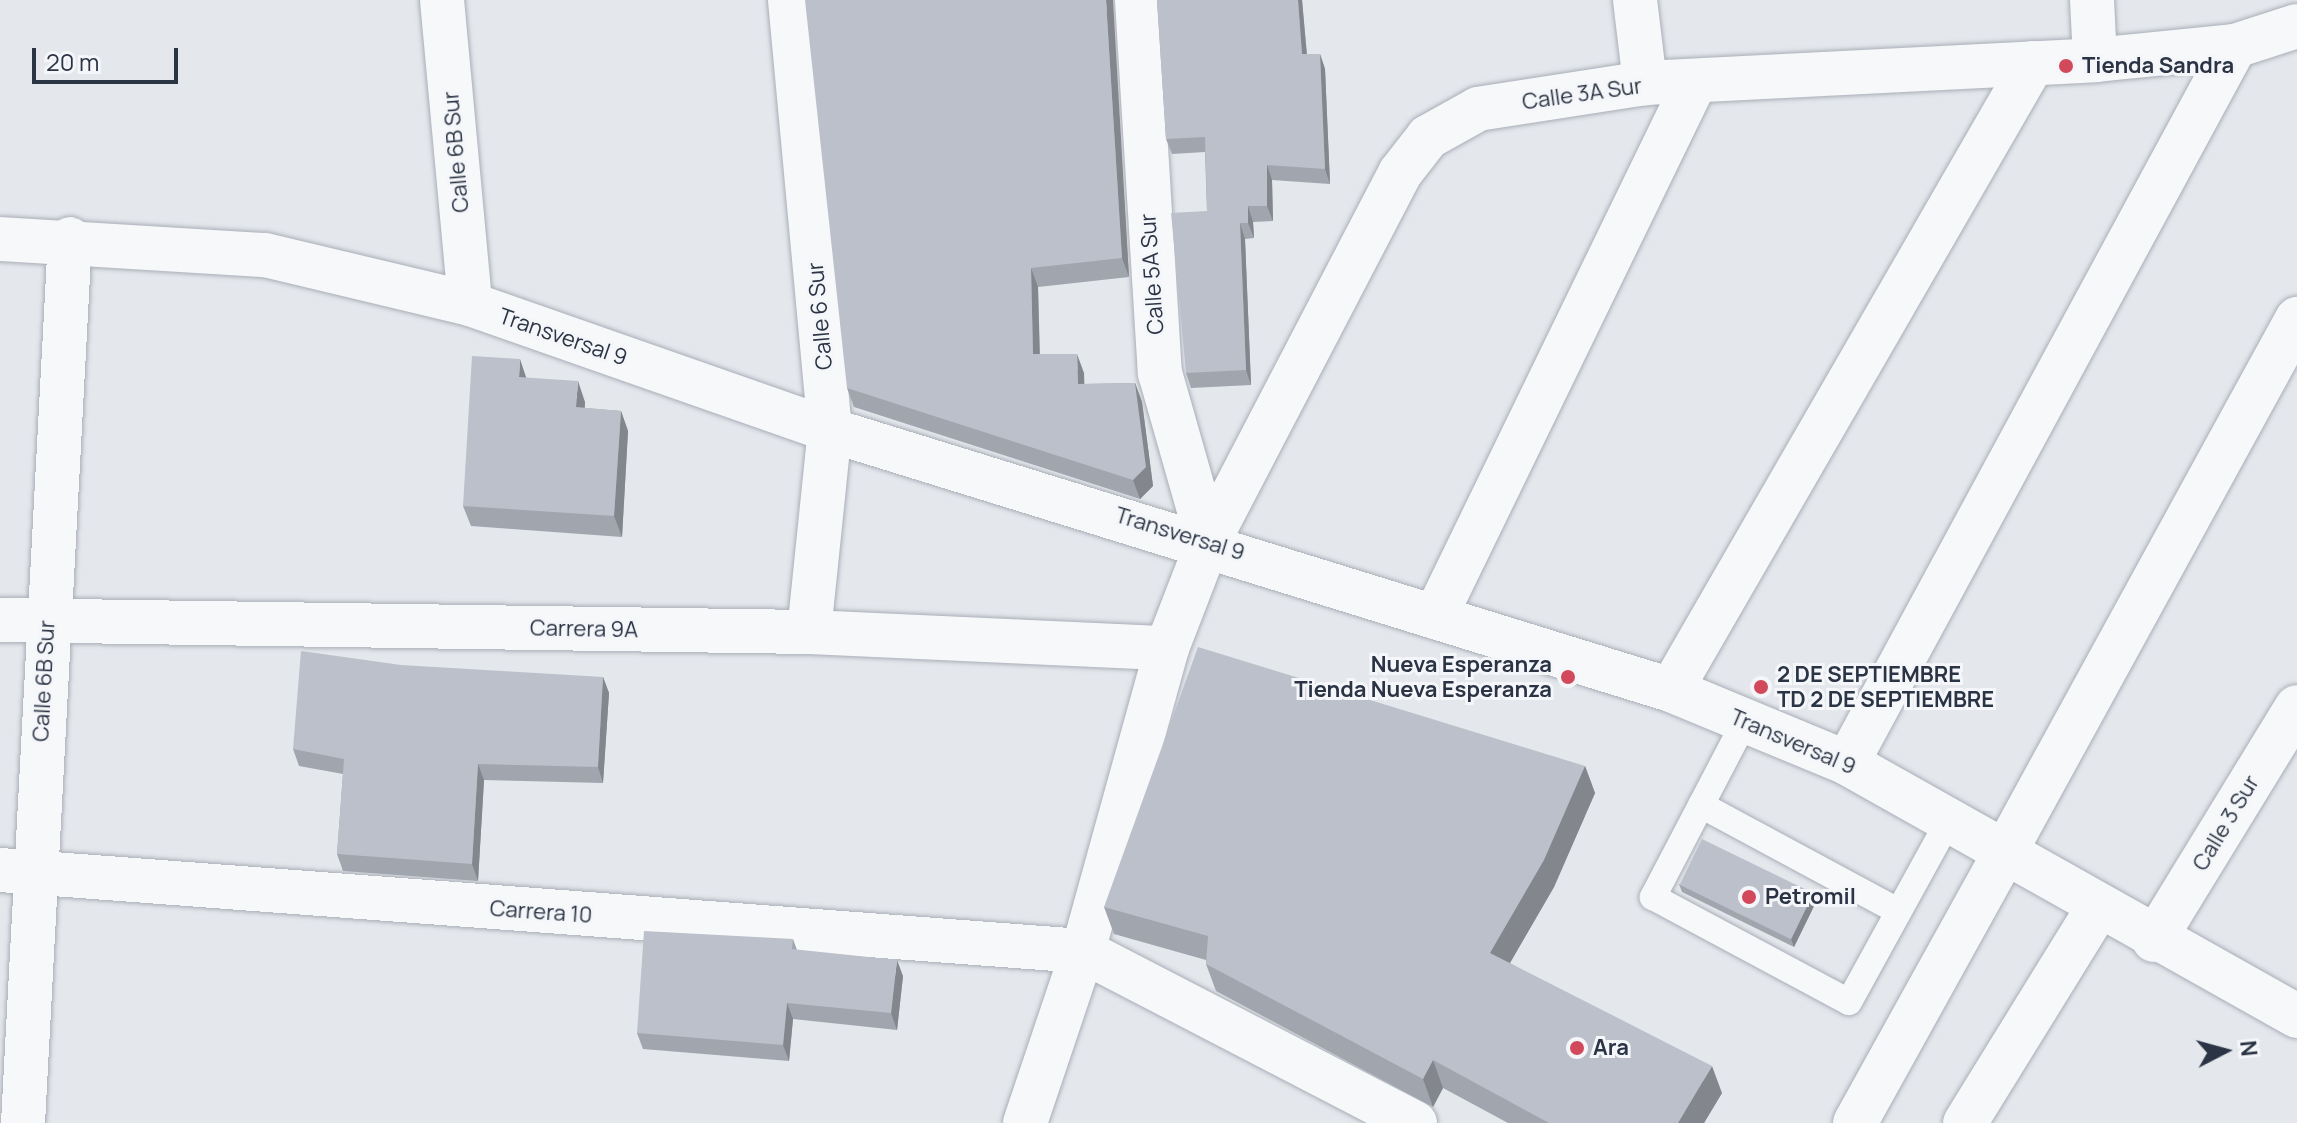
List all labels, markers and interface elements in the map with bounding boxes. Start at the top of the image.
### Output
scale bar [36,32,182,82]
text: 20 m [46,45,99,78]
place label: Tienda Sandra [2082,53,2234,79]
marker: Tienda Sandra [2057,57,2075,75]
street label: Calle 3A Sur [1520,73,1644,115]
street label: Calle 6B Sur [438,90,474,214]
street label: Calle 5A Sur [1135,213,1169,335]
street label: Calle 6 Sur [802,261,838,371]
street label: Transversal 9 [495,303,631,371]
street label: Transversal 9 [1112,502,1248,566]
street label: Carrera 9A [530,615,638,643]
street label: Calle 6B Sur [28,620,60,742]
place label: Nueva Esperanza Tienda Nueva Esperanza [1294,651,1552,702]
place label: 2 DE SEPTIEMBRE TD 2 DE SEPTIEMBRE [1777,661,1994,712]
marker: Nueva Esperanza Tienda Nueva Esperanza [1559,668,1577,686]
marker: 2 DE SEPTIEMBRE TD 2 DE SEPTIEMBRE [1752,678,1770,696]
street label: Transversal 9 [1726,704,1860,780]
street label: Calle 3 Sur [2187,771,2265,875]
place label: Petromil [1765,884,1856,910]
marker: Petromil [1740,888,1758,906]
street label: Carrera 10 [489,895,593,929]
north arrow [2185,1011,2265,1091]
place label: Ara [1593,1035,1629,1061]
marker: Ara [1568,1039,1586,1057]
text: N [2233,1039,2265,1058]

